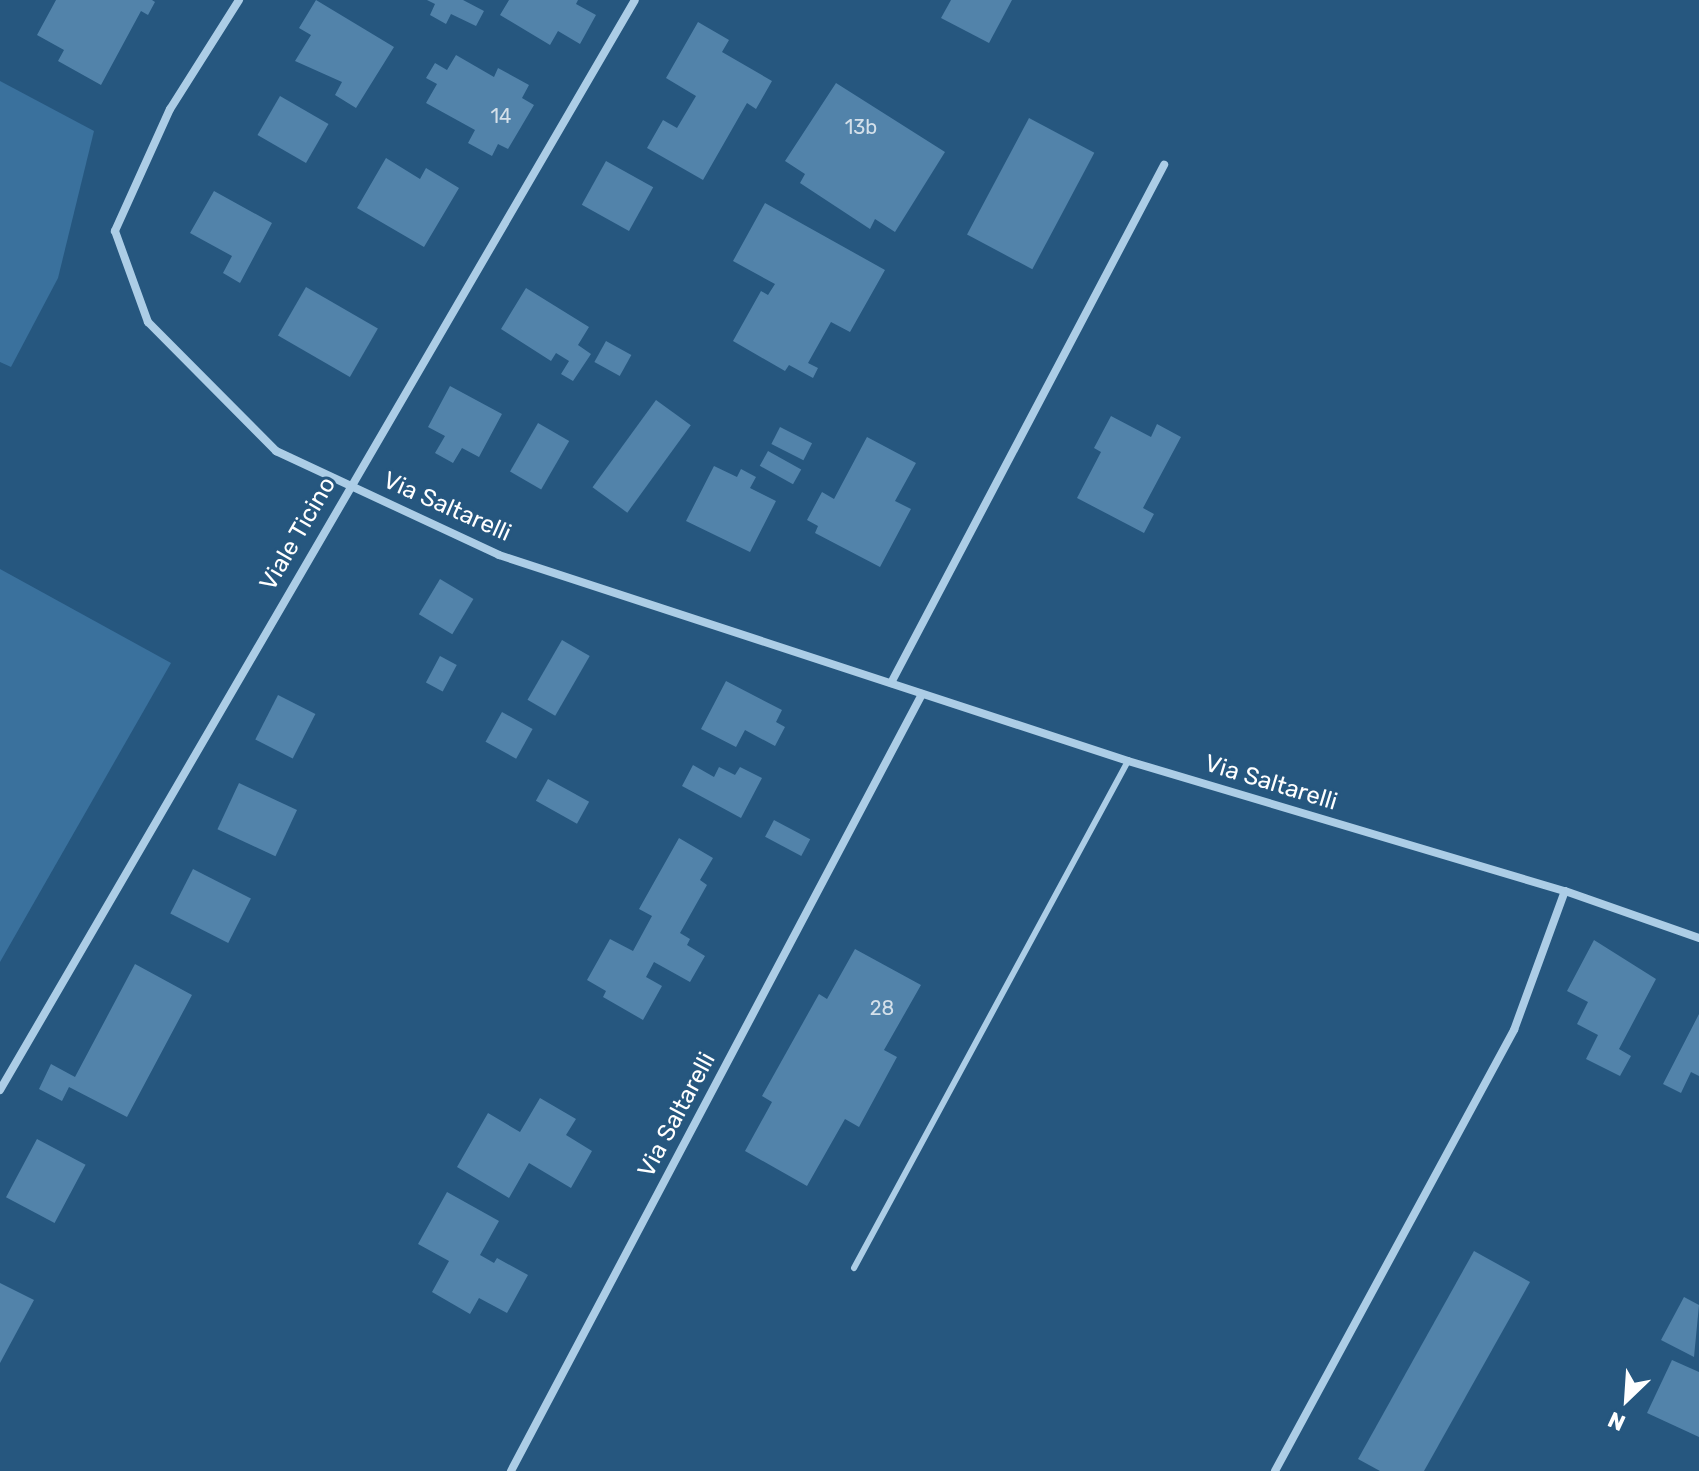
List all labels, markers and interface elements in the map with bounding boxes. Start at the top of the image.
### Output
house number: 14 [491,104,511,128]
house number: 13b [845,115,877,139]
street label: Via Saltarelli [379,466,515,548]
street label: Viale Ticino [254,472,342,596]
street label: Via Saltarelli [1201,749,1341,817]
house number: 28 [870,996,894,1020]
street label: Via Saltarelli [632,1048,722,1182]
north arrow [1587,1359,1667,1439]
text: N [1604,1406,1630,1437]

